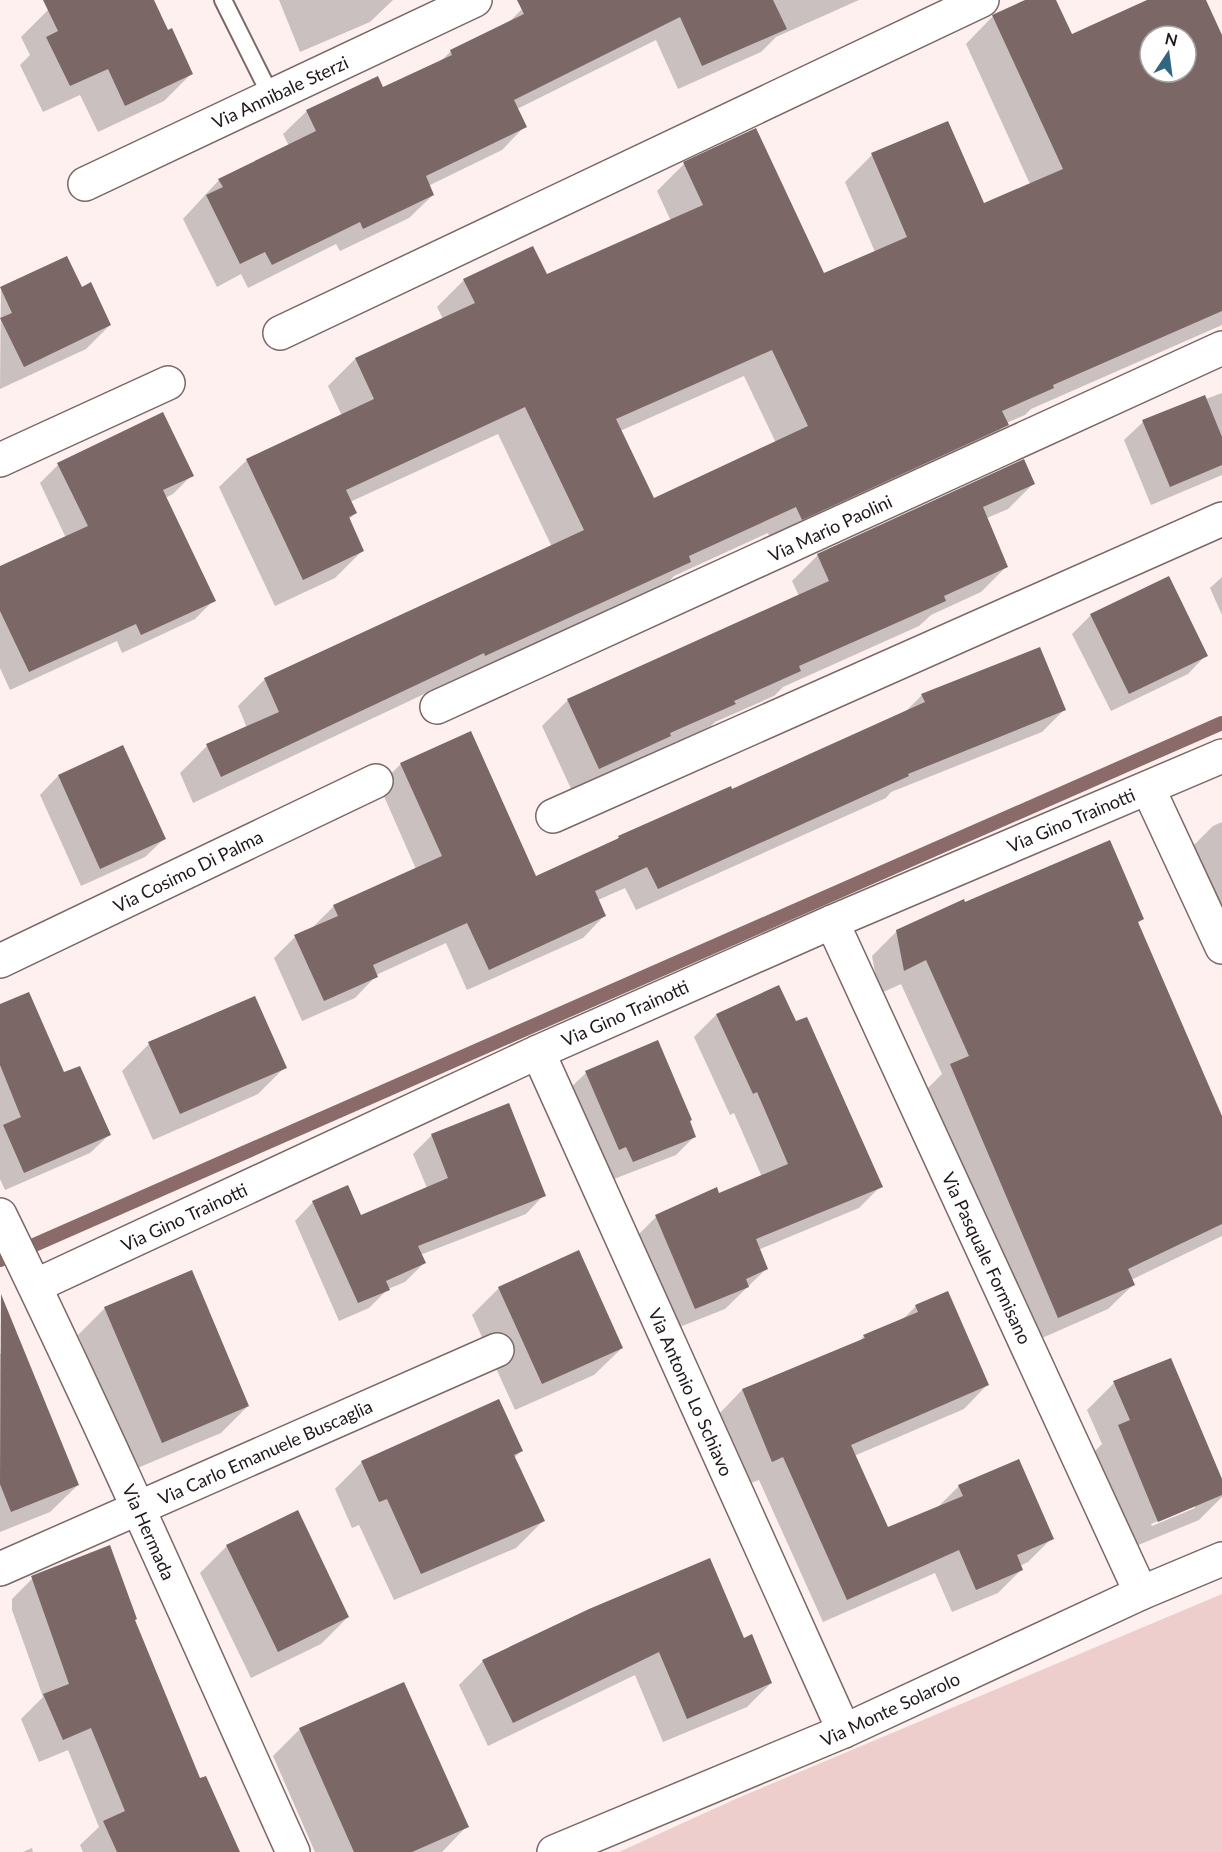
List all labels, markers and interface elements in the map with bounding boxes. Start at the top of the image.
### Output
north arrow [1138,24,1198,84]
text: N [1163,28,1180,50]
street label: Via Annibale Sterzi [208,51,352,133]
street label: Via Mario Paolini [765,490,895,566]
street label: Via Gino Trainotti [1004,783,1138,857]
street label: Via Cosimo Di Palma [110,825,266,917]
street label: Via Gino Trainotti [558,975,692,1051]
street label: Via Pasquale Formisano [938,1169,1036,1347]
street label: Via Gino Trainotti [117,1178,251,1256]
street label: Via Antonio Lo Schiavo [644,1305,738,1479]
street label: Via Carlo Emanuele Buscaglia [154,1395,376,1509]
street label: Via Hermada [118,1481,180,1583]
street label: Via Monte Solarolo [817,1667,963,1751]

